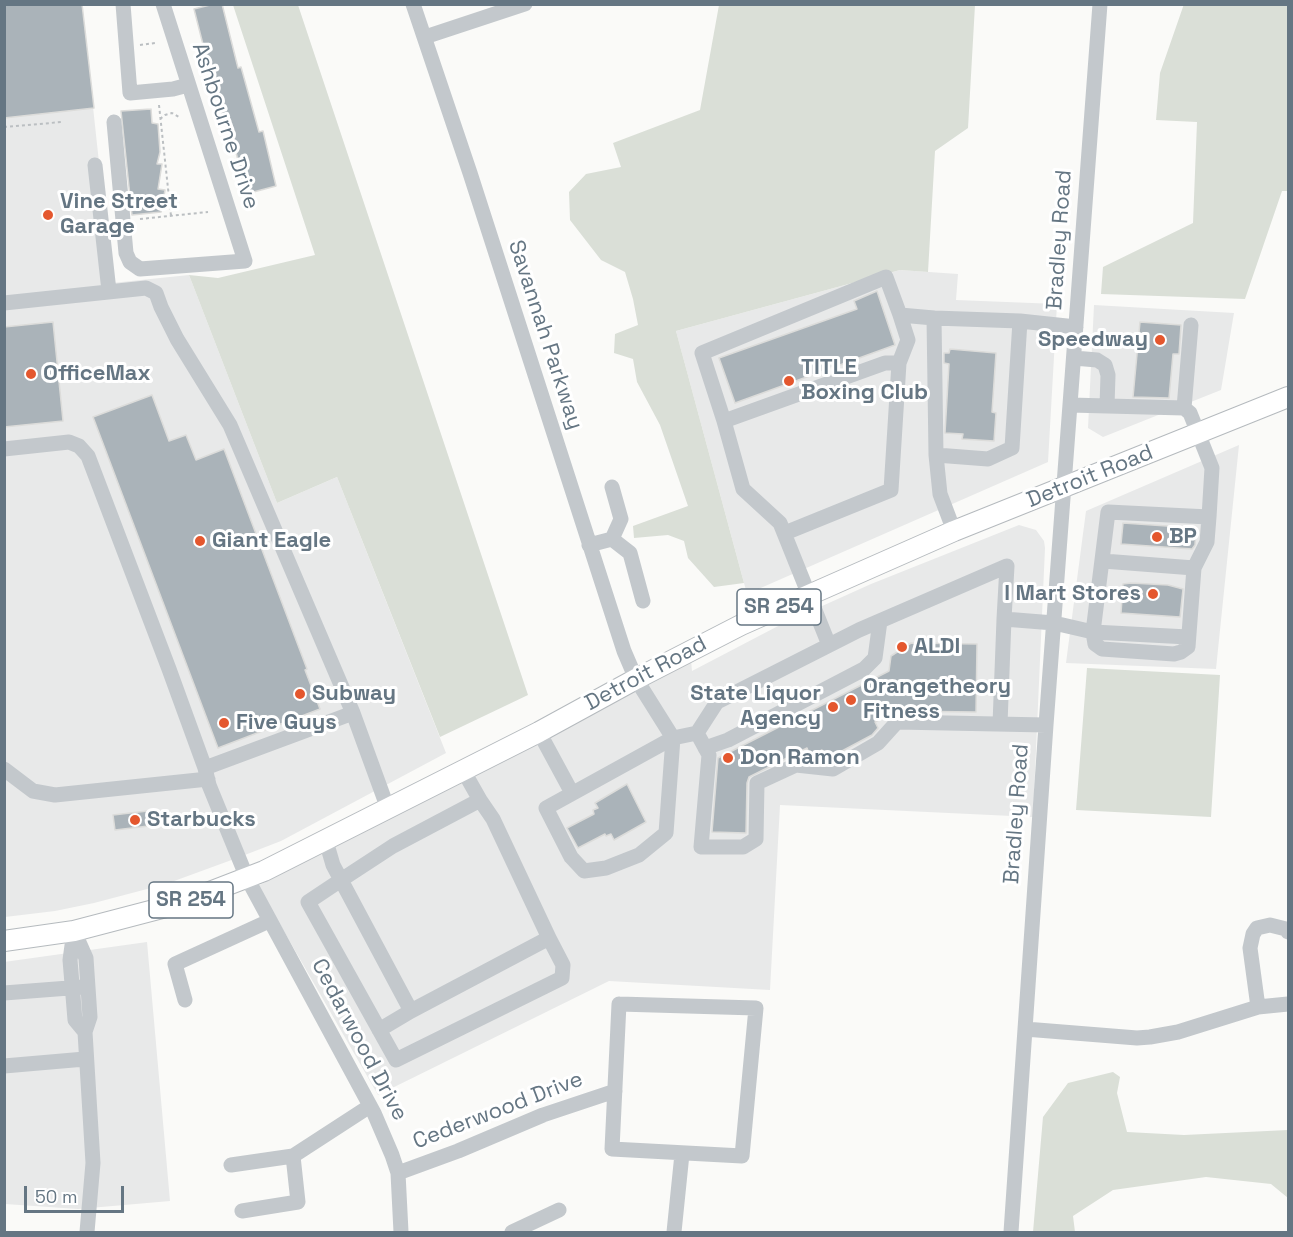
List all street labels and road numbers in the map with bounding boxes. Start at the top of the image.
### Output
street label: Ashbourne Drive [186,39,264,213]
street label: Bradley Road [1042,169,1078,311]
street label: Savannah Parkway [502,237,588,433]
street label: Detroit Road [1023,440,1157,514]
road number: SR 254 [737,589,821,625]
street label: Detroit Road [581,631,711,717]
street label: Bradley Road [999,743,1035,885]
road number: SR 254 [149,882,233,918]
street label: Cedarwood Drive [305,955,413,1125]
street label: Cederwood Drive [409,1066,587,1156]

